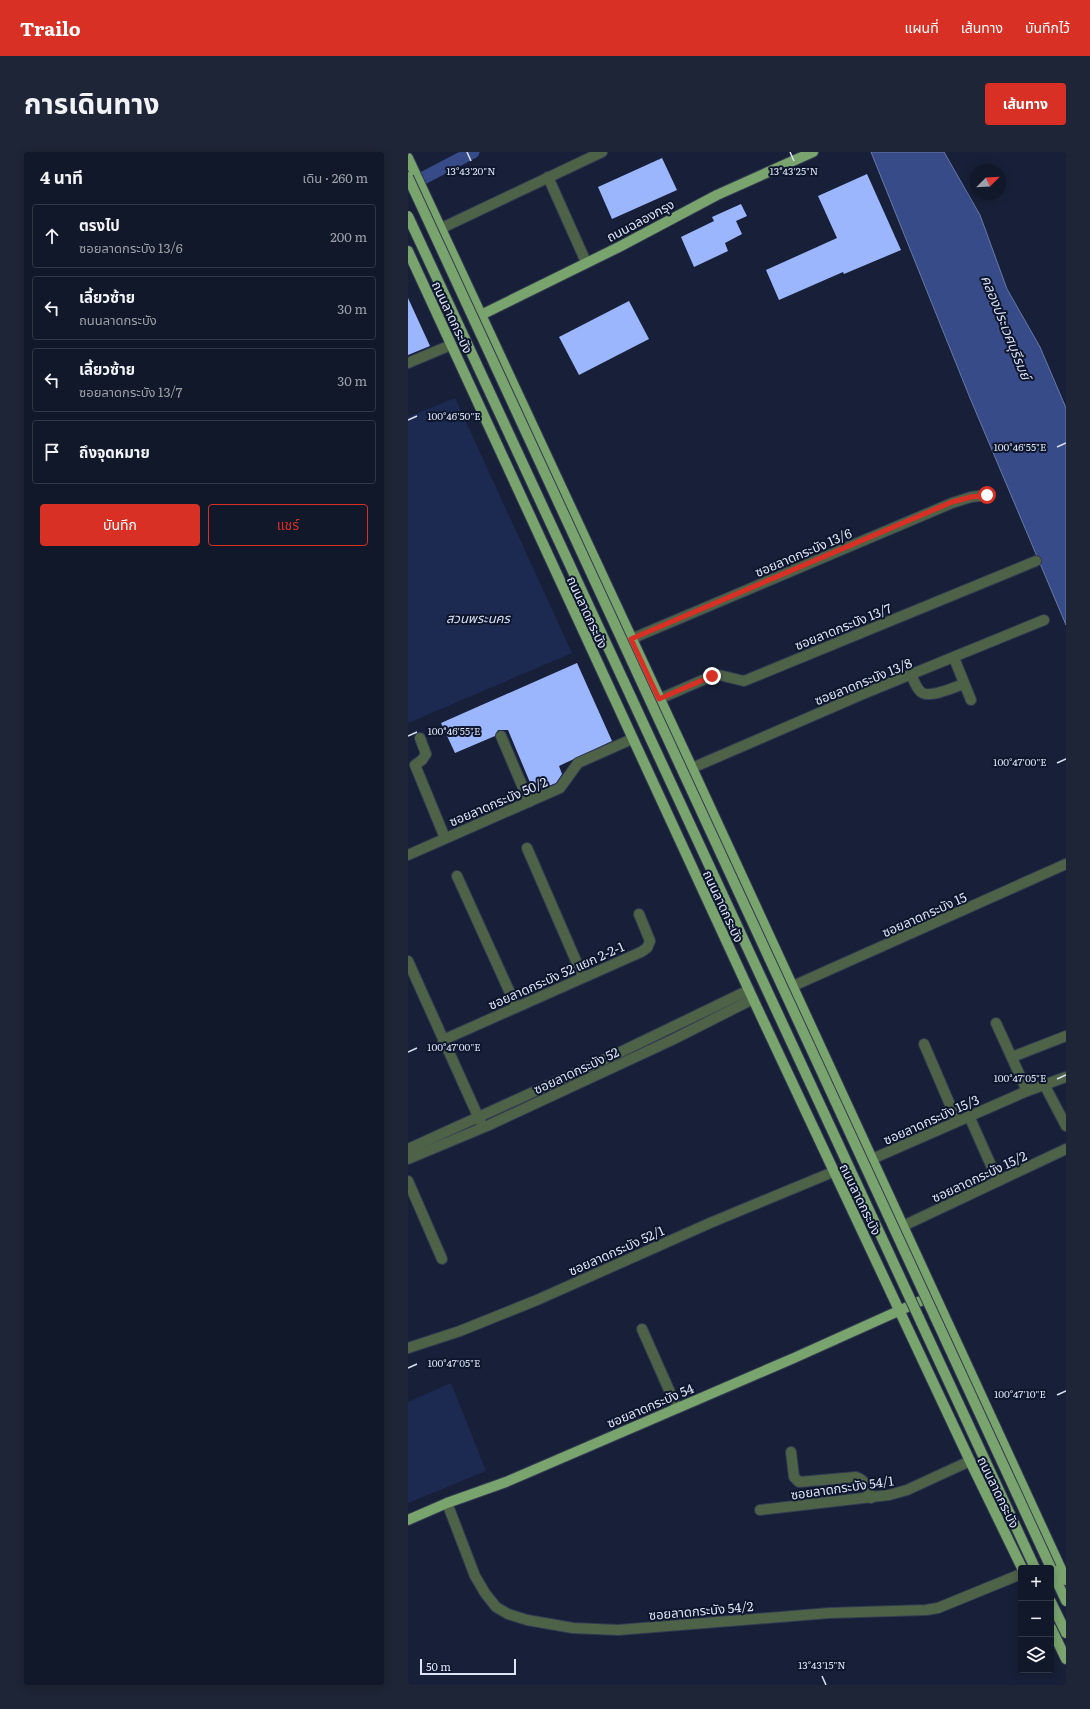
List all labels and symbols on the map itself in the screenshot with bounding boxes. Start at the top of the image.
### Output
text: 13°43'20"N [446,163,496,178]
text: 13°43'25"N [770,163,818,178]
north arrow [970,164,1006,200]
street label: ถนนฉลองกรุง [603,194,677,246]
water label: คลองประเวศบุรีรมย์ [977,272,1038,385]
street label: ถนนลาดกระบัง [428,278,478,356]
text: 100°46'50"E [427,408,481,423]
text: 100°46'55"E [994,439,1046,454]
route start [978,486,996,504]
street label: ซอยลาดกระบัง 13/6 [752,523,854,581]
street label: ถนนลาดกระบัง [563,573,613,651]
street label: ซอยลาดกระบัง 13/7 [792,598,895,654]
park label: สวนพระนคร [446,608,512,627]
street label: ซอยลาดกระบัง 13/8 [811,653,915,709]
route end [703,667,721,685]
text: 100°46'55"E [428,723,480,738]
text: 100°47'00"E [993,754,1047,769]
street label: ซอยลาดกระบัง 50/2 [446,772,551,830]
street label: ถนนลาดกระบัง [699,867,749,945]
street label: ซอยลาดกระบัง 15 [879,887,970,941]
street label: ซอยลาดกระบัง 52 แยก 2-2-1 [485,936,627,1014]
text: 100°47'00"E [427,1039,481,1054]
street label: ซอยลาดกระบัง 52 [530,1042,622,1098]
text: 100°47'05"E [994,1070,1046,1085]
street label: ซอยลาดกระบัง 15/3 [880,1089,982,1149]
street label: ซอยลาดกระบัง 15/2 [928,1145,1030,1206]
street label: ถนนลาดกระบัง [835,1160,887,1238]
street label: ซอยลาดกระบัง 52/1 [565,1220,667,1280]
text: 100°47'05"E [428,1355,480,1370]
street label: ซอยลาดกระบัง 54 [604,1378,696,1432]
text: 100°47'10"E [994,1386,1046,1401]
street label: ถนนลาดกระบัง [973,1453,1025,1531]
street label: ซอยลาดกระบัง 54/1 [789,1470,895,1504]
street label: ซอยลาดกระบัง 54/2 [648,1596,755,1624]
scale bar [420,1657,516,1676]
text: 13°43'15"N [798,1657,846,1672]

